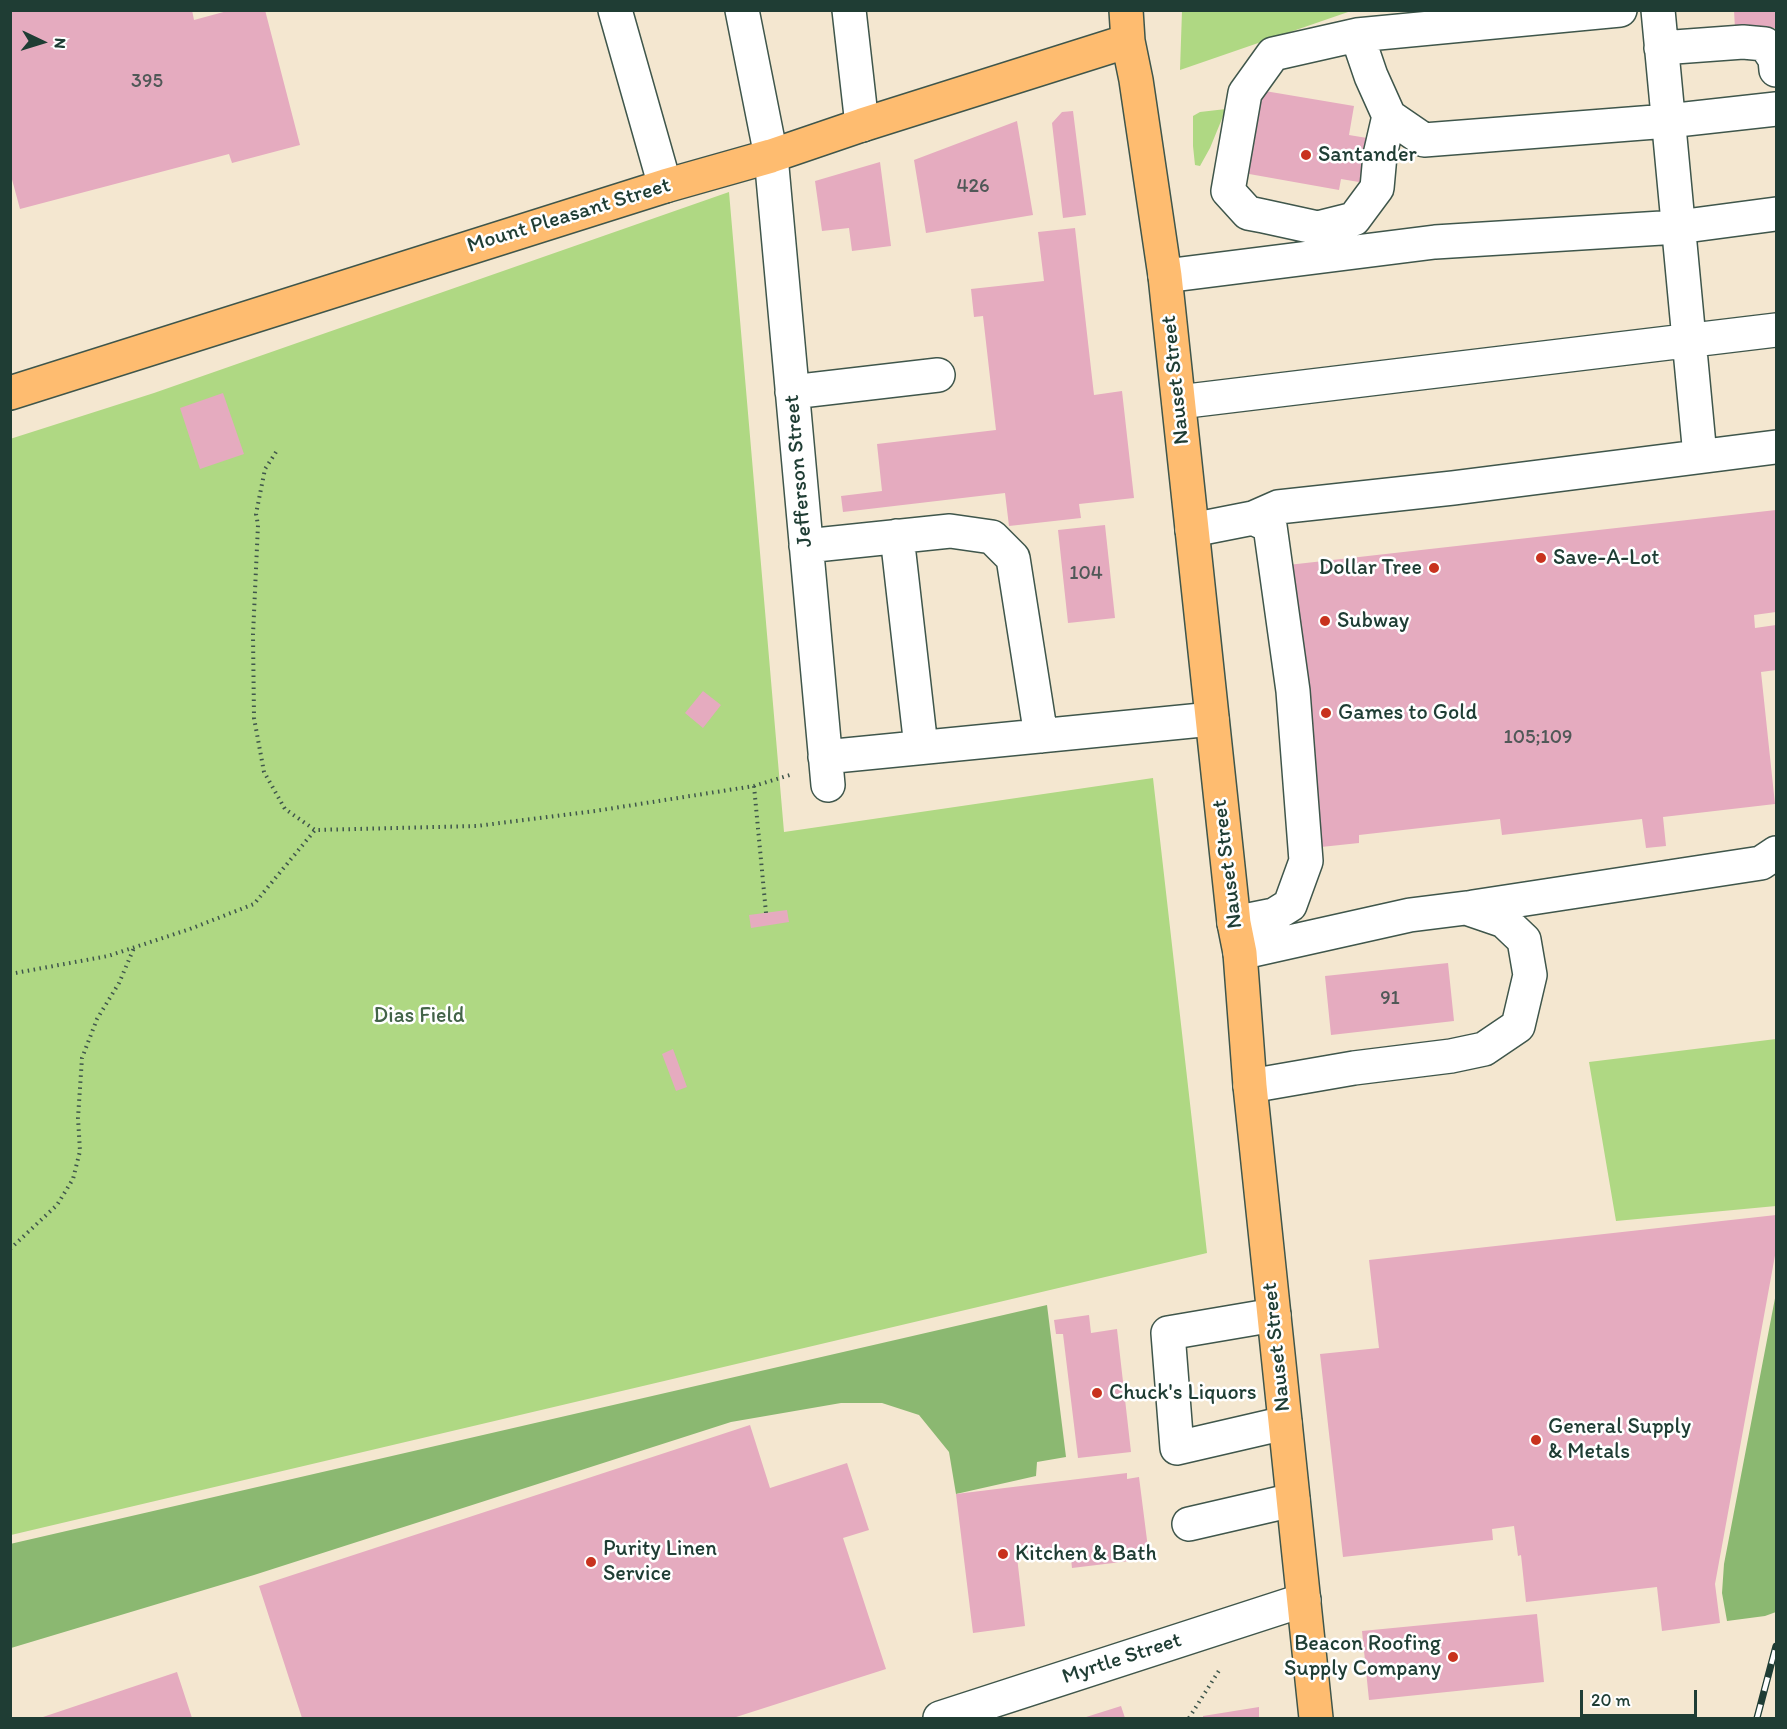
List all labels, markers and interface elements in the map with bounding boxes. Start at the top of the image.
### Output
north arrow [12,12,72,72]
text: N [51,37,70,49]
house number: 395 [131,70,163,94]
place label: Santander [1318,142,1417,168]
marker: Santander [1299,148,1313,162]
street label: Mount Pleasant Street [464,172,674,260]
house number: 426 [956,175,990,199]
street label: Nauset Street [1156,314,1196,446]
street label: Jefferson Street [779,394,819,548]
place label: Save-A-Lot [1553,545,1660,571]
marker: Save-A-Lot [1534,551,1548,565]
place label: Dollar Tree [1319,555,1422,581]
marker: Dollar Tree [1427,561,1441,575]
house number: 104 [1069,562,1103,586]
place label: Subway [1337,608,1409,634]
marker: Subway [1318,614,1332,628]
place label: Games to Gold [1338,700,1477,726]
marker: Games to Gold [1319,706,1333,720]
house number: 105;109 [1503,726,1573,750]
street label: Nauset Street [1207,798,1249,930]
house number: 91 [1380,987,1400,1011]
park label: Dias Field [373,1003,465,1029]
street label: Nauset Street [1257,1281,1297,1413]
place label: Chuck's Liquors [1109,1380,1257,1406]
marker: Chuck's Liquors [1090,1386,1104,1400]
place label: General Supply & Metals [1548,1414,1691,1466]
marker: General Supply & Metals [1529,1433,1543,1447]
place label: Purity Linen Service [603,1536,717,1588]
place label: Kitchen & Bath [1015,1541,1157,1567]
marker: Kitchen & Bath [996,1547,1010,1561]
marker: Purity Linen Service [584,1555,598,1569]
street label: Myrtle Street [1059,1627,1185,1691]
place label: Beacon Roofing Supply Company [1284,1631,1441,1682]
marker: Beacon Roofing Supply Company [1446,1650,1460,1664]
scale bar [1583,1678,1700,1716]
text: 20 m [1591,1689,1631,1711]

